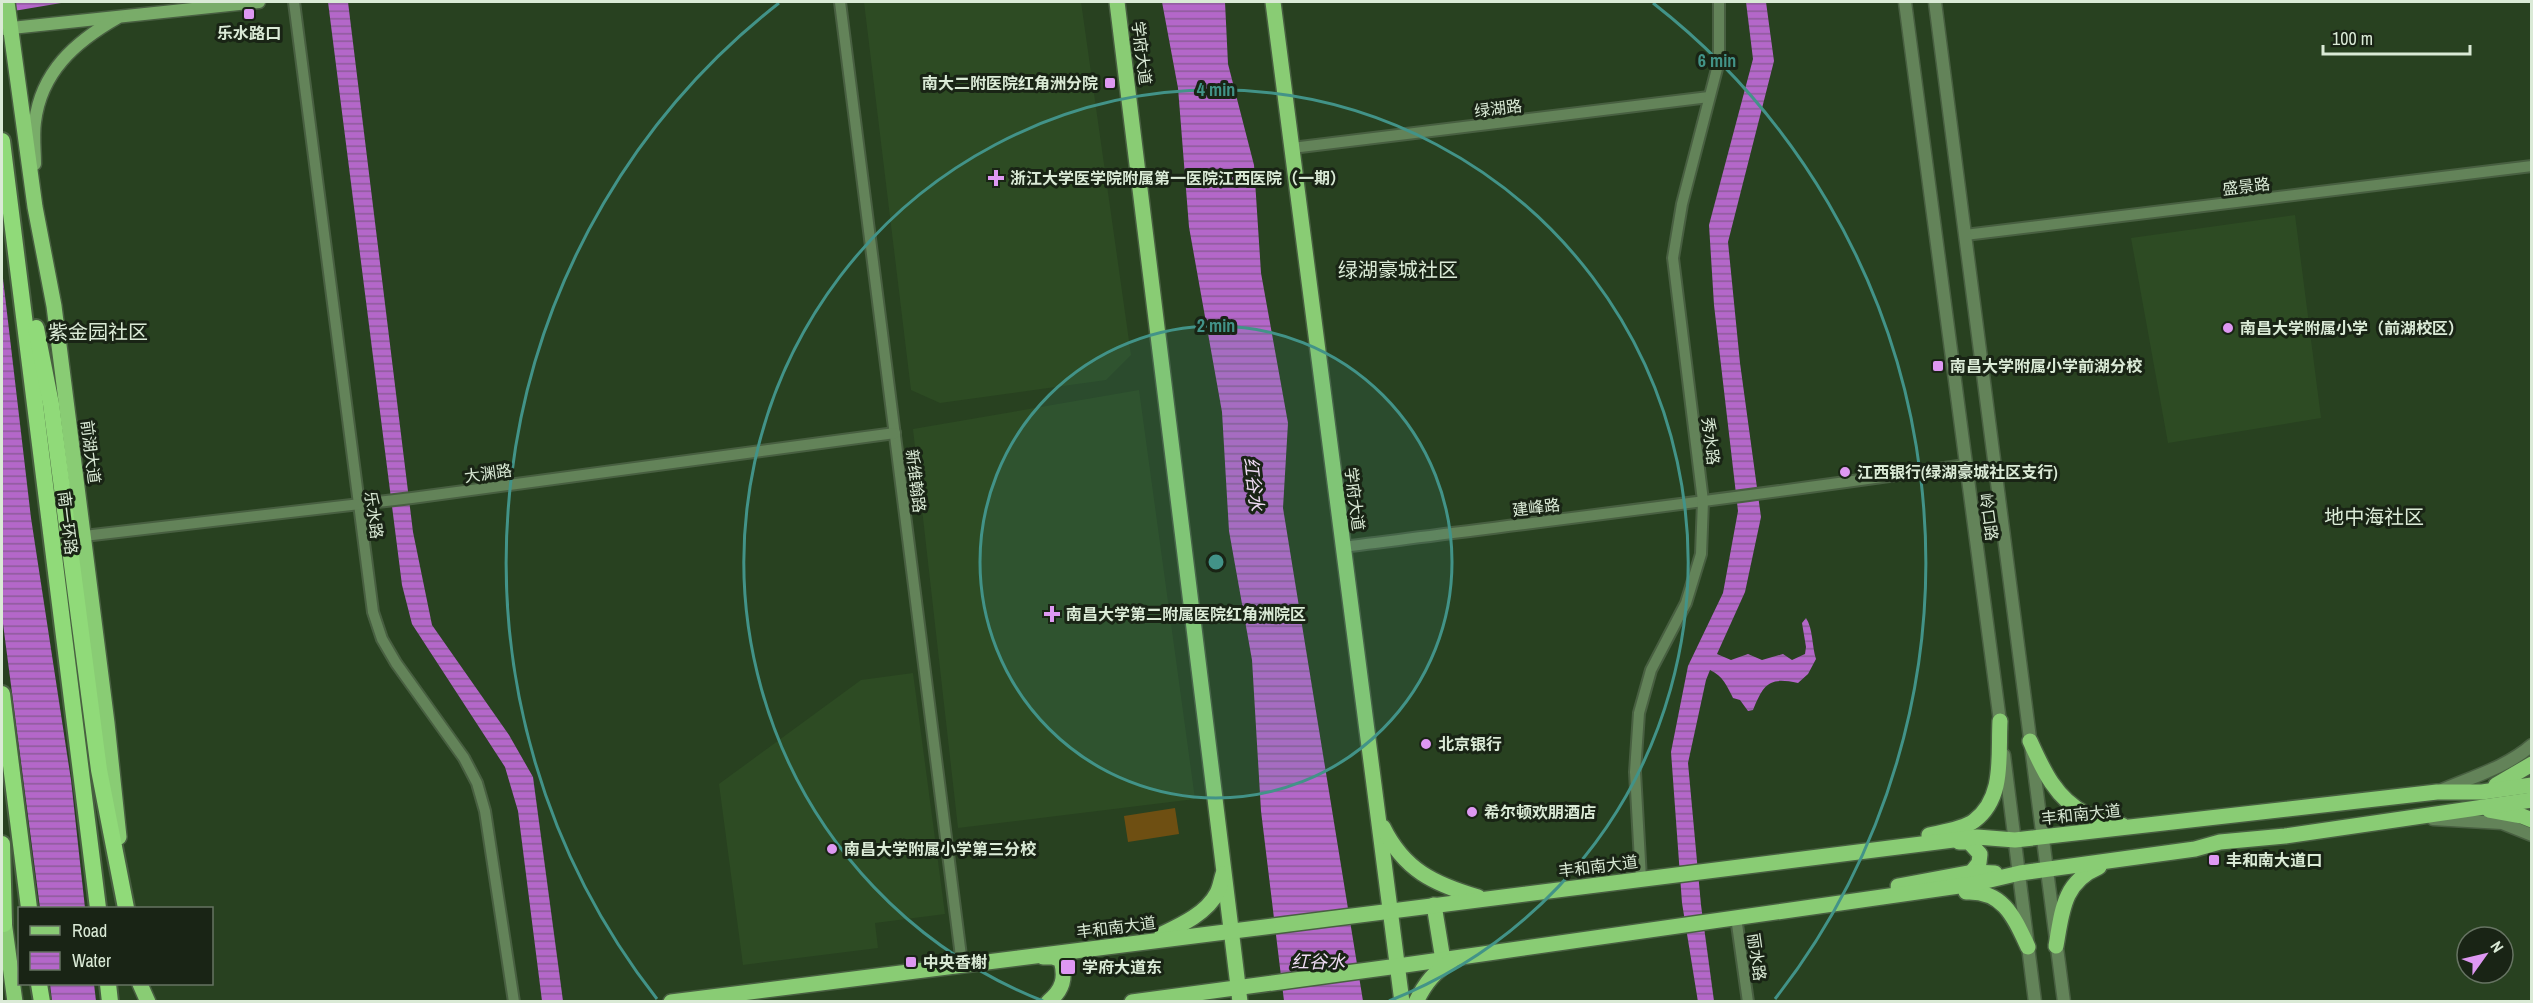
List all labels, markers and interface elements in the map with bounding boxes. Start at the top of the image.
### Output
marker: 乐水路口 [242,7,256,21]
scale bar [2323,18,2470,56]
street label: 学府大道 [1127,20,1157,86]
place label: 乐水路口 [217,22,281,44]
text: 100 m [2332,26,2373,51]
text: 6 min [1698,48,1736,73]
place label: 南大二附医院红角洲分院 [922,72,1098,94]
marker: 南大二附医院红角洲分院 [1103,76,1117,90]
text: 4 min [1197,77,1235,102]
street label: 绿湖路 [1473,94,1523,122]
place label: 浙江大学医学院附属第一医院江西医院（一期） [1010,167,1346,189]
marker: 浙江大学医学院附属第一医院江西医院（一期） [987,169,1005,187]
street label: 盛景路 [2221,172,2271,200]
district label: 绿湖豪城社区 [1338,256,1458,283]
text: 2 min [1197,313,1235,338]
place label: 南昌大学附属小学（前湖校区） [2240,317,2464,339]
district label: 紫金园社区 [48,318,148,345]
marker: 南昌大学附属小学（前湖校区） [2221,321,2235,335]
place label: 南昌大学附属小学前湖分校 [1950,355,2143,377]
marker: 南昌大学附属小学前湖分校 [1931,359,1945,373]
street label: 秀水路 [1697,416,1725,466]
street label: 前湖大道 [76,419,106,485]
street label: 新维翰路 [901,448,931,514]
water label: 红谷水 [1238,456,1270,513]
street label: 大渊路 [463,459,513,487]
place label: 江西银行(绿湖豪城社区支行) [1857,461,2058,483]
marker: 江西银行(绿湖豪城社区支行) [1838,465,1852,479]
street label: 学府大道 [1340,466,1370,532]
street label: 南一环路 [53,490,83,556]
street label: 乐水路 [360,490,388,540]
street label: 岭口路 [1975,492,2003,542]
street label: 建峰路 [1511,493,1561,521]
district label: 地中海社区 [2324,503,2424,530]
centre of rings [1206,552,1226,572]
place label: 南昌大学第二附属医院红角洲院区 [1066,603,1306,625]
marker: 南昌大学第二附属医院红角洲院区 [1043,605,1061,623]
place label: 北京银行 [1438,733,1502,755]
marker: 北京银行 [1419,737,1433,751]
street label: 丰和南大道 [2040,799,2122,829]
place label: 希尔顿欢朋酒店 [1484,801,1596,823]
marker: 希尔顿欢朋酒店 [1465,805,1479,819]
place label: 南昌大学附属小学第三分校 [844,838,1037,860]
marker: 南昌大学附属小学第三分校 [825,842,839,856]
place label: 丰和南大道口 [2226,849,2322,871]
street label: 丰和南大道 [1557,850,1639,882]
marker: 丰和南大道口 [2207,853,2221,867]
legend [18,907,213,985]
street label: 丰和南大道 [1075,911,1157,943]
text: Road [72,918,107,943]
north arrow [2455,925,2515,985]
street label: 丽水路 [1743,932,1771,982]
text: N [2486,937,2509,957]
text: Water [72,948,111,973]
water label: 红谷水 [1291,949,1346,974]
place label: 中央香榭 [923,951,987,973]
marker: 中央香榭 [904,955,918,969]
place label: 学府大道东 [1082,956,1162,978]
marker: 学府大道东 [1059,958,1077,976]

